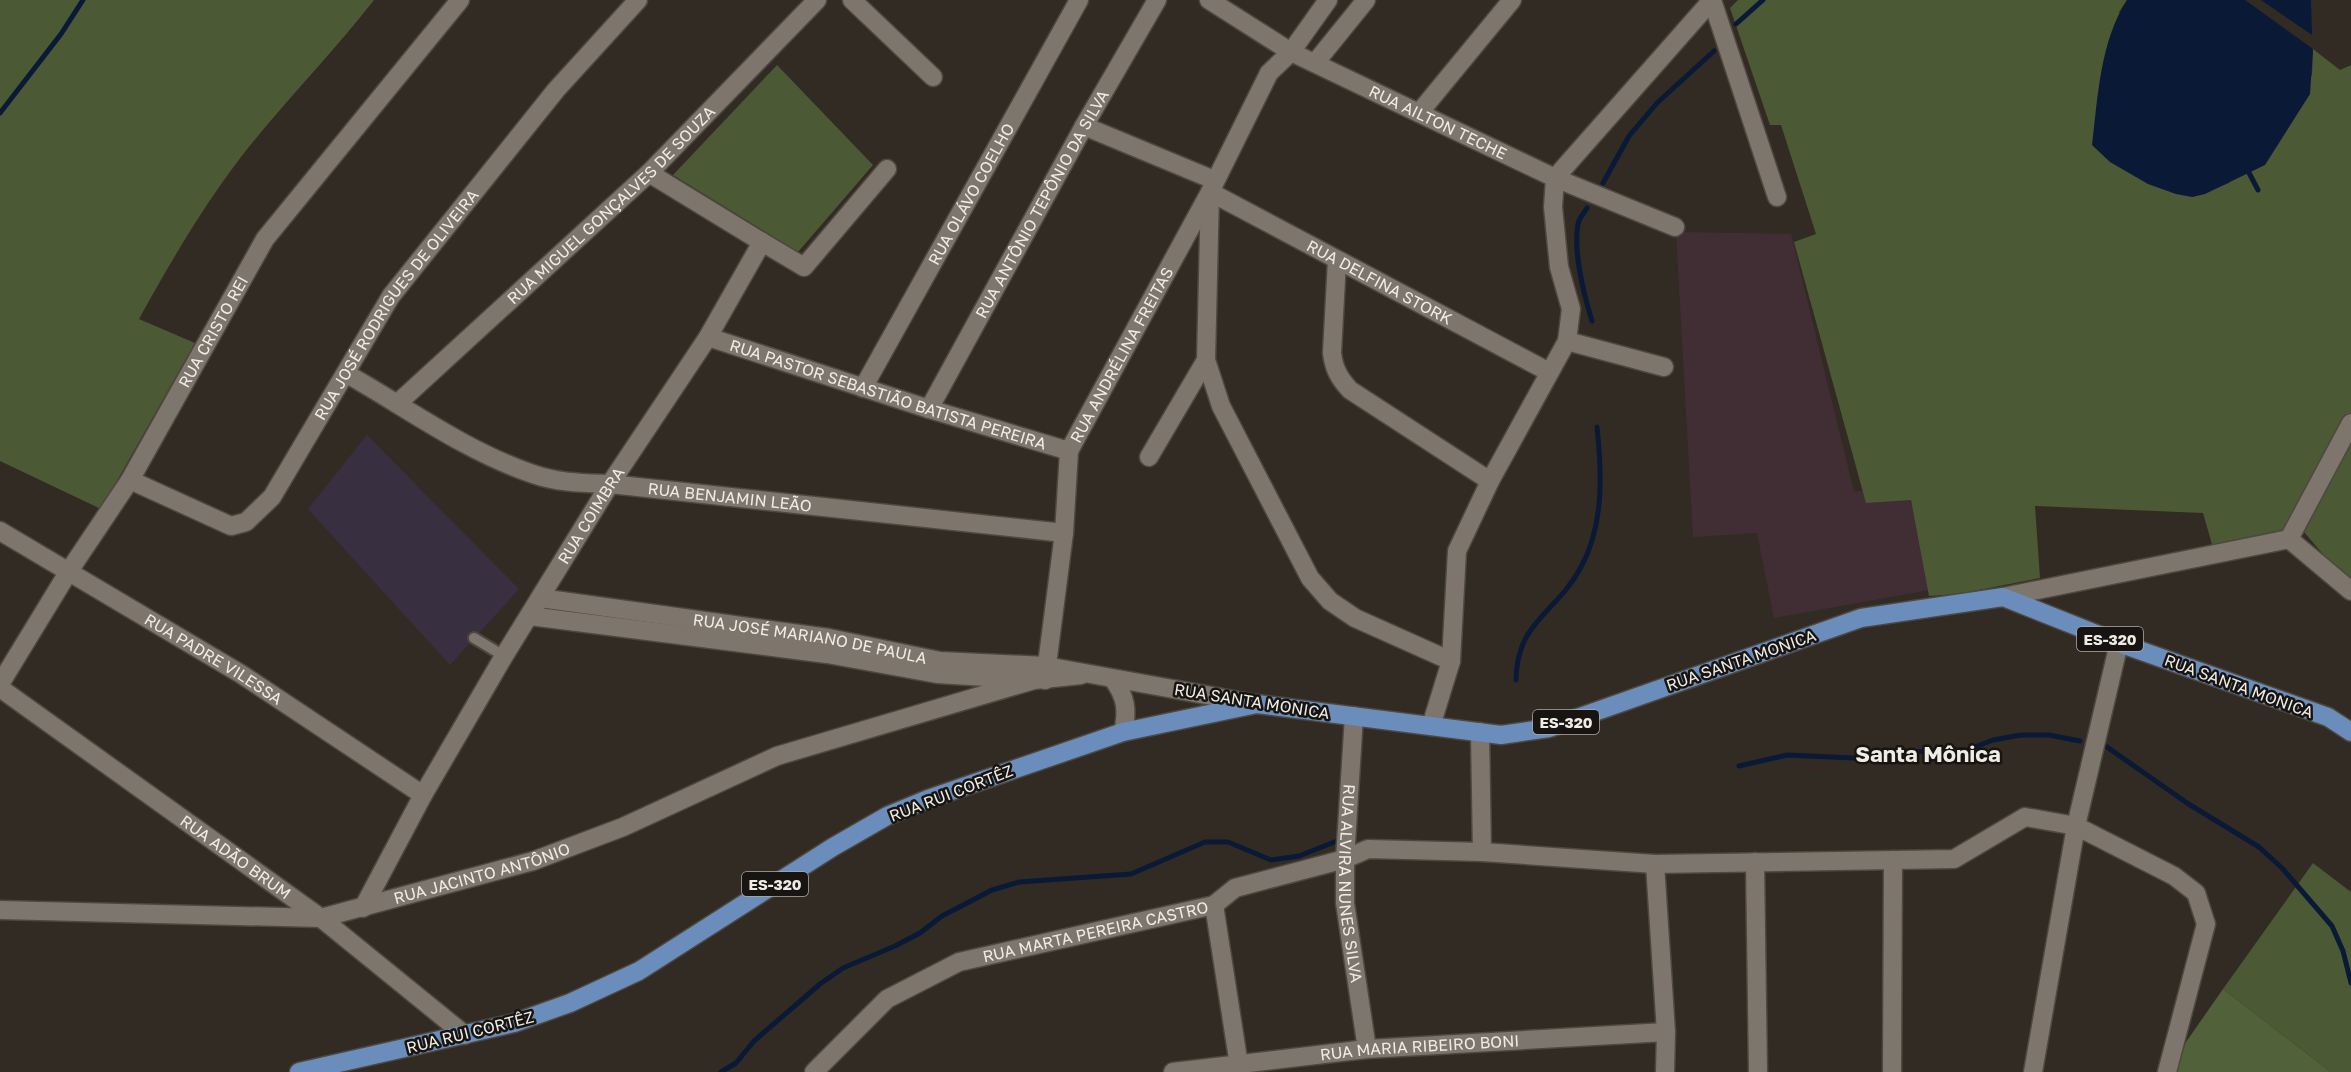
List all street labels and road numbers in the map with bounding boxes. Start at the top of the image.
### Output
street label: RUA AILTON TECHE [1366,81,1510,164]
street label: RUA ANTÔNIO TEPÔNIO DA SILVA [971,86,1113,322]
street label: RUA MIGUEL GONÇALVES DE SOUZA [503,101,719,308]
street label: RUA OLÁVO COELHO [923,120,1018,269]
street label: RUA JOSÉ RODRIGUES DE OLIVEIRA [310,185,483,424]
street label: RUA DELFINA STORK [1303,235,1456,329]
street label: RUA ANDRÉLINA FREITAS [1065,263,1177,446]
street label: RUA CRISTO REI [174,272,252,391]
street label: RUA PASTOR SEBASTIÃO BATISTA PEREIRA [727,335,1049,454]
street label: RUA COIMBRA [553,463,629,568]
street label: RUA BENJAMIN LEÃO [647,478,813,516]
street label: RUA PADRE VILESSA [141,609,287,709]
street label: RUA JOSÉ MARIANO DE PAULA [692,609,929,668]
street label: RUA SANTA MONICA [1664,625,1819,695]
road number: ES-320 [2077,627,2143,651]
street label: RUA SANTA MONICA [2162,650,2316,722]
street label: RUA SANTA MONICA [1173,679,1331,723]
road number: ES-320 [1533,710,1599,734]
street label: RUA RUI CORTÊZ [886,760,1016,826]
street label: RUA ALVIRA NUNES SILVA [1335,784,1367,984]
street label: RUA ADÃO BRUM [176,810,295,903]
street label: RUA JACINTO ANTÔNIO [391,838,573,908]
road number: ES-320 [742,872,808,896]
street label: RUA MARTA PEREIRA CASTRO [981,897,1210,966]
street label: RUA RUI CORTÊZ [404,1006,536,1058]
street label: RUA MARIA RIBEIRO BONI [1319,1030,1520,1064]

